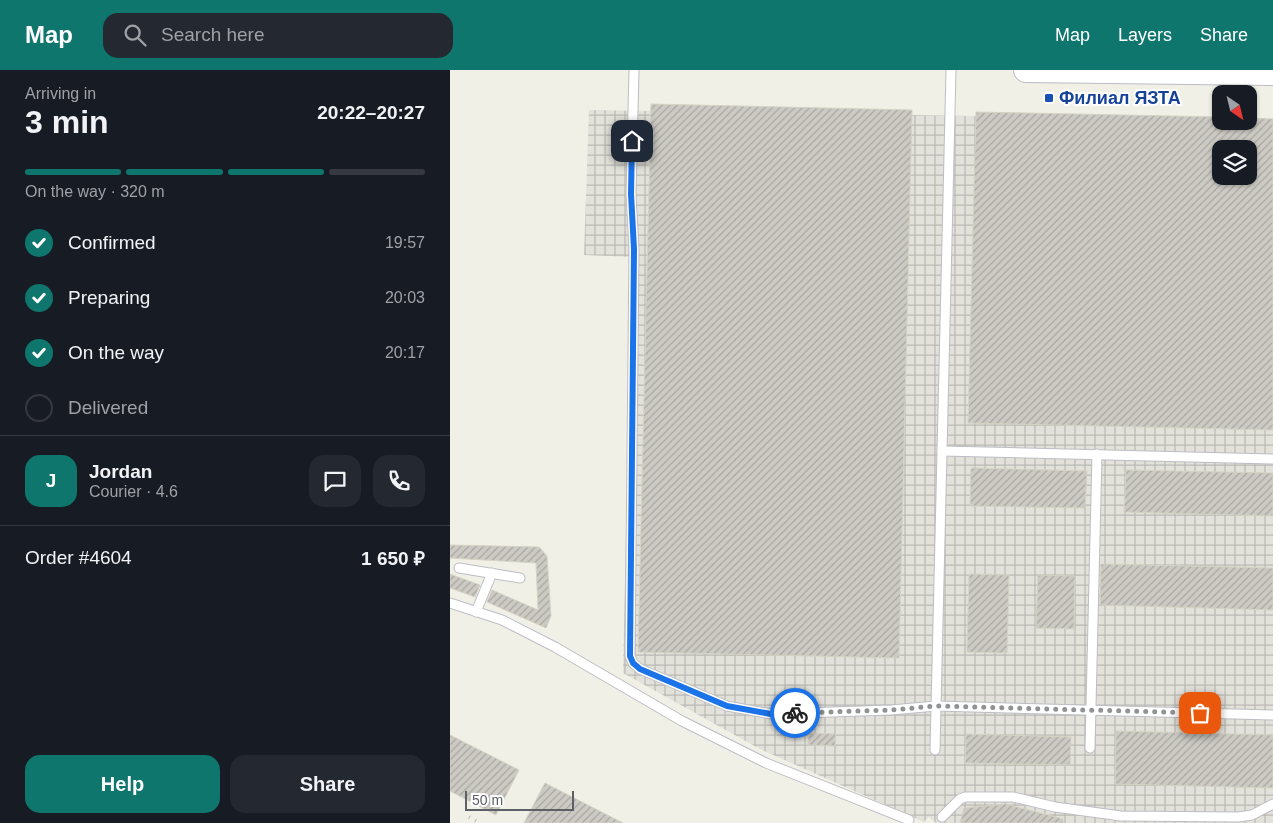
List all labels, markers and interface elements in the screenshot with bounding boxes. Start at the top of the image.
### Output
search box [103,13,453,58]
text: Map [25,21,73,48]
icon: search [121,21,149,49]
text: Search here [161,24,265,45]
text: Map [1055,25,1090,45]
text: Layers [1118,25,1172,45]
text: Share [1200,25,1248,45]
text: Arriving in [25,85,96,102]
north arrow [1212,85,1258,130]
map controls [1212,85,1257,185]
place label: Филиал ЯЗТА [1059,88,1181,108]
marker: Филиал ЯЗТА [1043,92,1055,104]
text: 20:22–20:27 [317,102,425,123]
text: 3 min [25,104,109,140]
pin [611,120,653,162]
icon: home [618,127,646,155]
button: layers [1212,140,1257,185]
text: On the way · 320 m [25,183,165,200]
icon: check [25,229,53,257]
text: Confirmed [68,232,156,253]
text: 19:57 [385,234,425,251]
icon: check [25,284,53,312]
text: Preparing [68,287,150,308]
text: 20:03 [385,289,425,306]
icon: check [25,339,53,367]
text: On the way [68,342,164,363]
text: 20:17 [385,344,425,361]
text: Delivered [68,397,148,418]
button: chat [309,455,361,507]
button: phone [373,455,425,507]
text: Jordan [89,461,152,482]
text: J [46,470,56,491]
text: Courier · 4.6 [89,483,178,500]
text: Order #4604 [25,547,132,568]
text: 1 650 ₽ [361,548,425,569]
courier [770,688,820,738]
pin [1179,692,1221,734]
icon: bike [781,699,809,727]
icon: bag [1186,699,1214,727]
button: Help [25,755,220,813]
button: Share [230,755,425,813]
scale bar [465,788,574,811]
text: 50 m [472,792,503,808]

